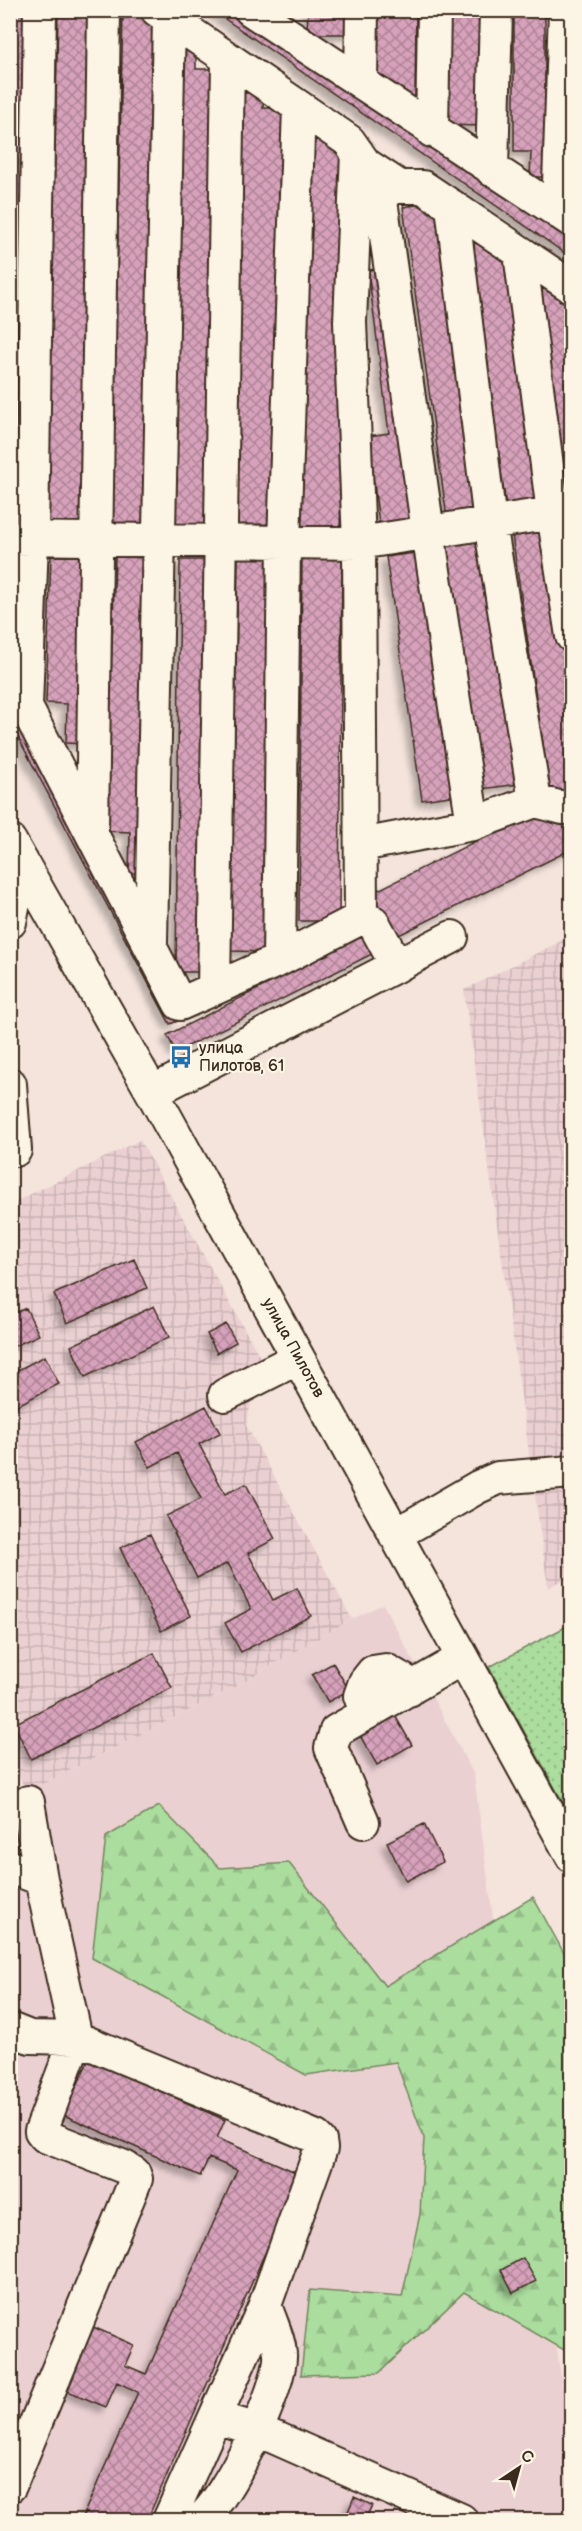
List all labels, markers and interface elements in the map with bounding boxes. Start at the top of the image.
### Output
place label: улица Пилотов, 61 [199,1039,284,1076]
bus stop icon: улица Пилотов, 61 [168,1044,194,1070]
street label: улица Пилотов [258,1295,328,1401]
north arrow [489,2438,549,2498]
text: С [517,2446,537,2468]

